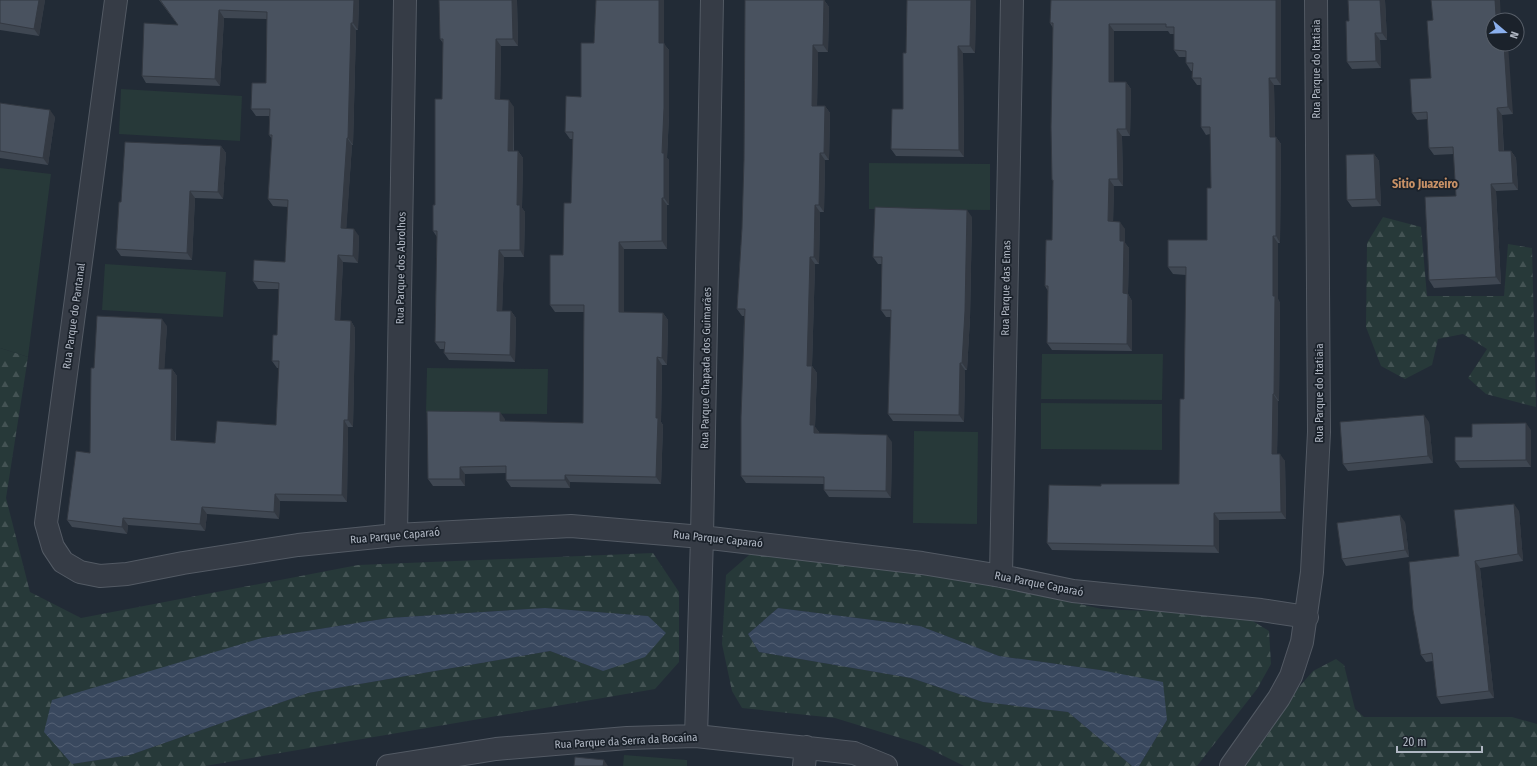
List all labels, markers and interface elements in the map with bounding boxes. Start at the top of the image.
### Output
north arrow [1485,12,1525,52]
street label: Rua Parque do Itatiaia [1310,19,1323,119]
text: N [1507,30,1521,40]
district label: Sitio Juazeiro [1392,177,1458,191]
street label: Rua Parque dos Abrolhos [394,211,408,324]
street label: Rua Parque das Emas [999,240,1013,336]
street label: Rua Parque do Pantanal [60,262,88,370]
street label: Rua Parque Chapada dos Guimarães [698,287,714,449]
street label: Rua Parque do Itatiaia [1313,343,1326,443]
street label: Rua Parque Caparaó [350,526,441,546]
street label: Rua Parque Caparaó [672,528,764,550]
street label: Rua Parque Caparaó [993,569,1085,599]
scale bar [1397,728,1482,754]
street label: Rua Parque da Serra da Bocaína [554,731,698,751]
text: 20 m [1403,735,1427,749]

